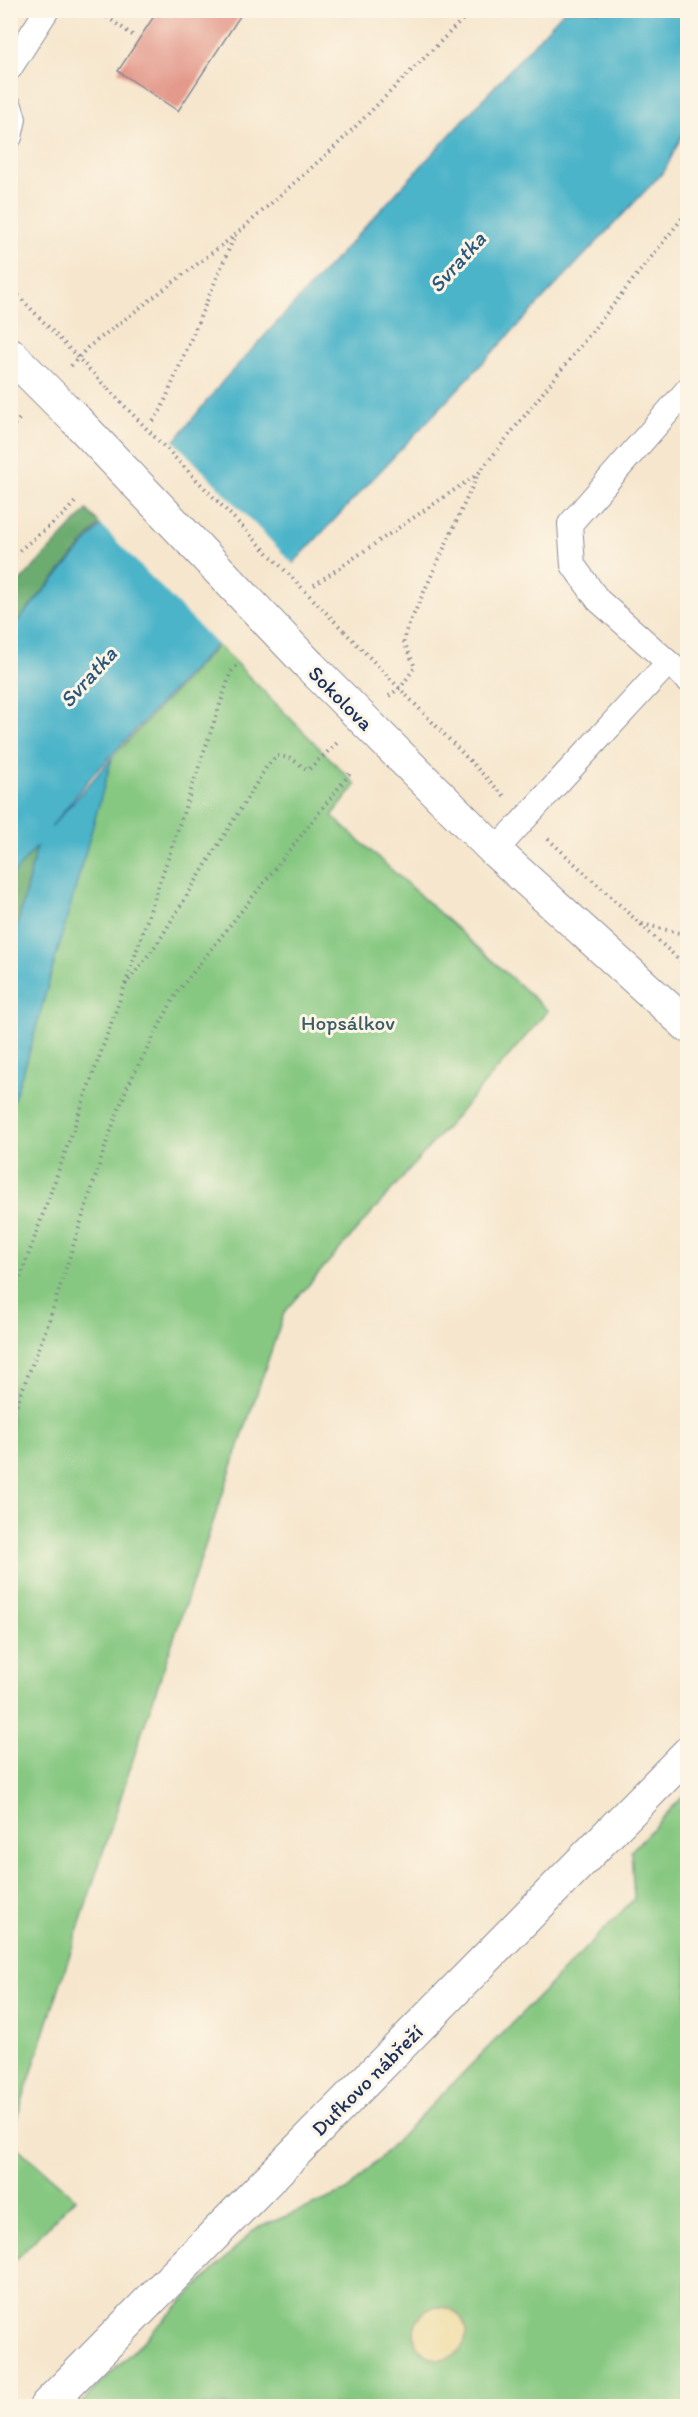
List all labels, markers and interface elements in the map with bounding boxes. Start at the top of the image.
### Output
water label: Svratka [423,225,492,298]
water label: Svratka [54,640,123,713]
street label: Sokolova [303,660,379,736]
park label: Hopsálkov [301,1010,395,1035]
street label: Dufkovo nábřeží [306,2019,428,2141]

